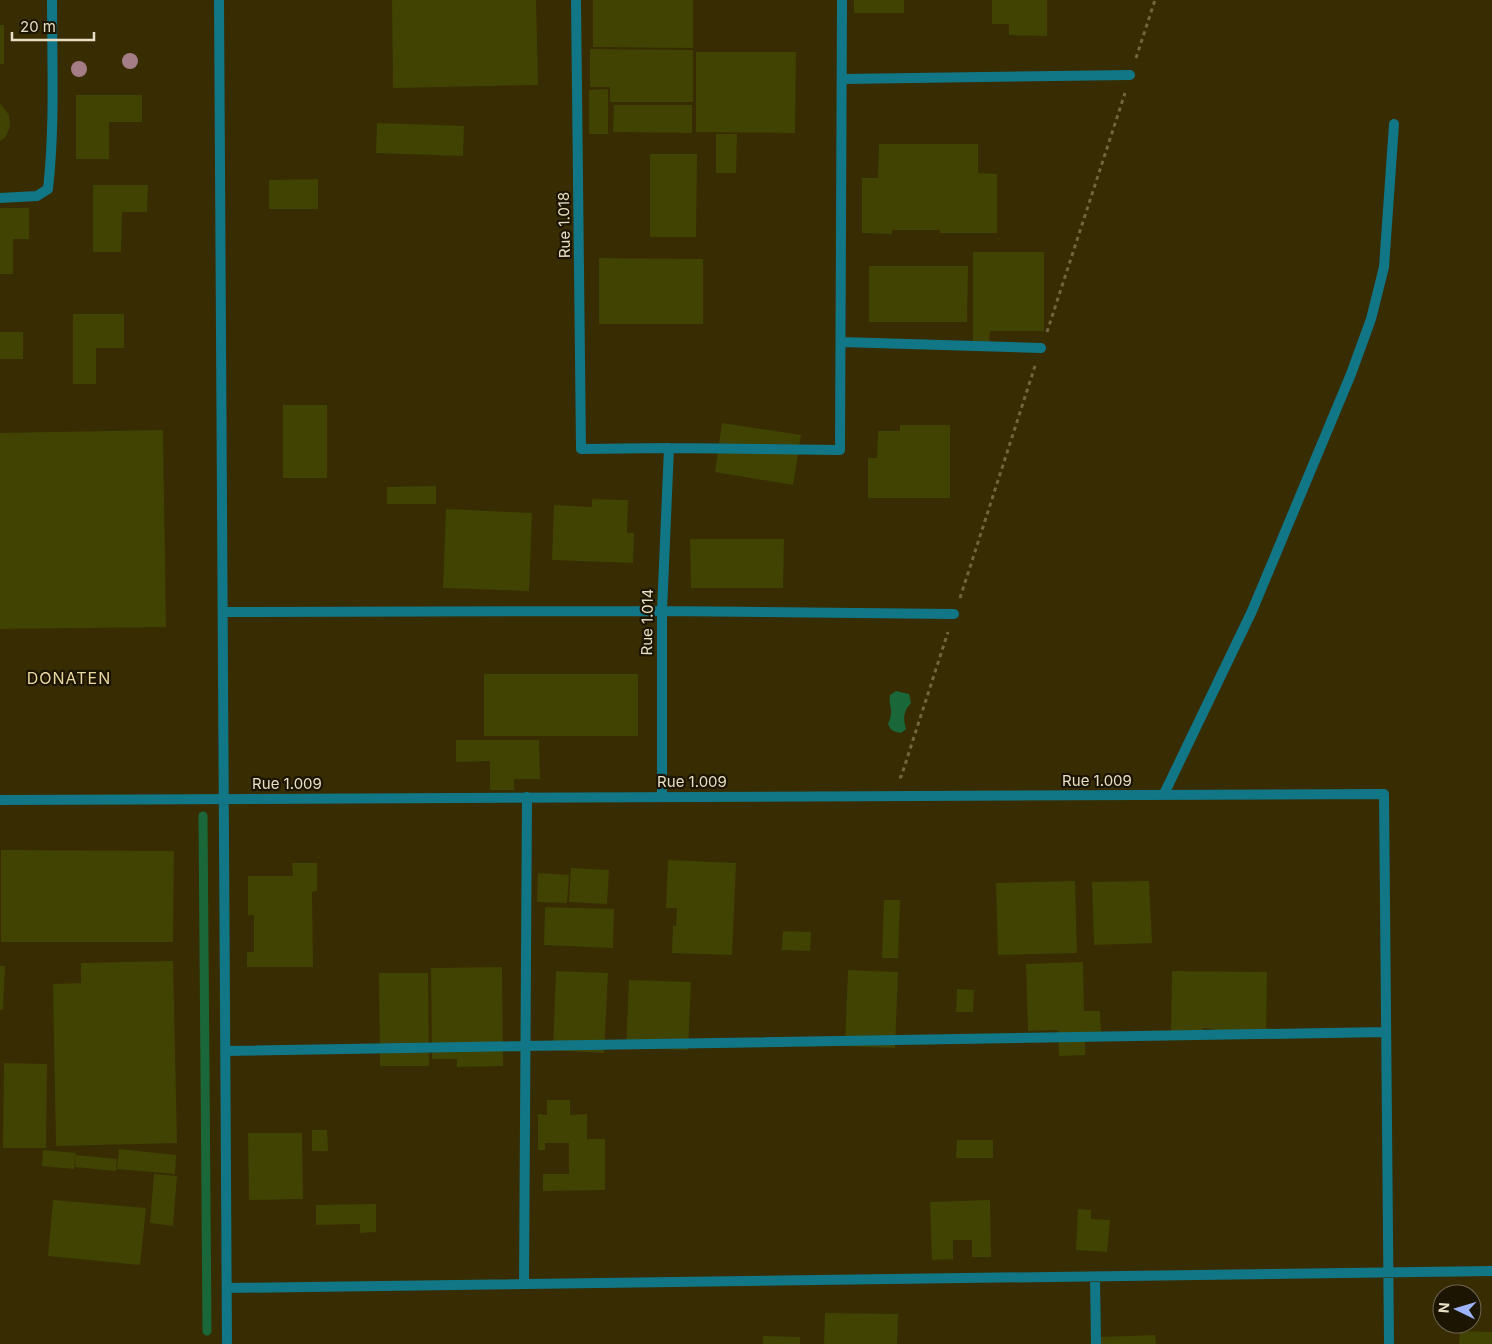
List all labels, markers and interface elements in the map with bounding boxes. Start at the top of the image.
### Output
scale bar [12,10,95,42]
text: 20 m [20,17,56,36]
street label: Rue 1.018 [554,192,574,258]
street label: Rue 1.014 [637,588,657,656]
district label: DONATEN [27,668,111,688]
street label: Rue 1.009 [1062,771,1132,790]
street label: Rue 1.009 [657,772,727,791]
street label: Rue 1.009 [252,774,322,793]
north arrow [1432,1284,1482,1334]
text: N [1435,1302,1452,1314]

